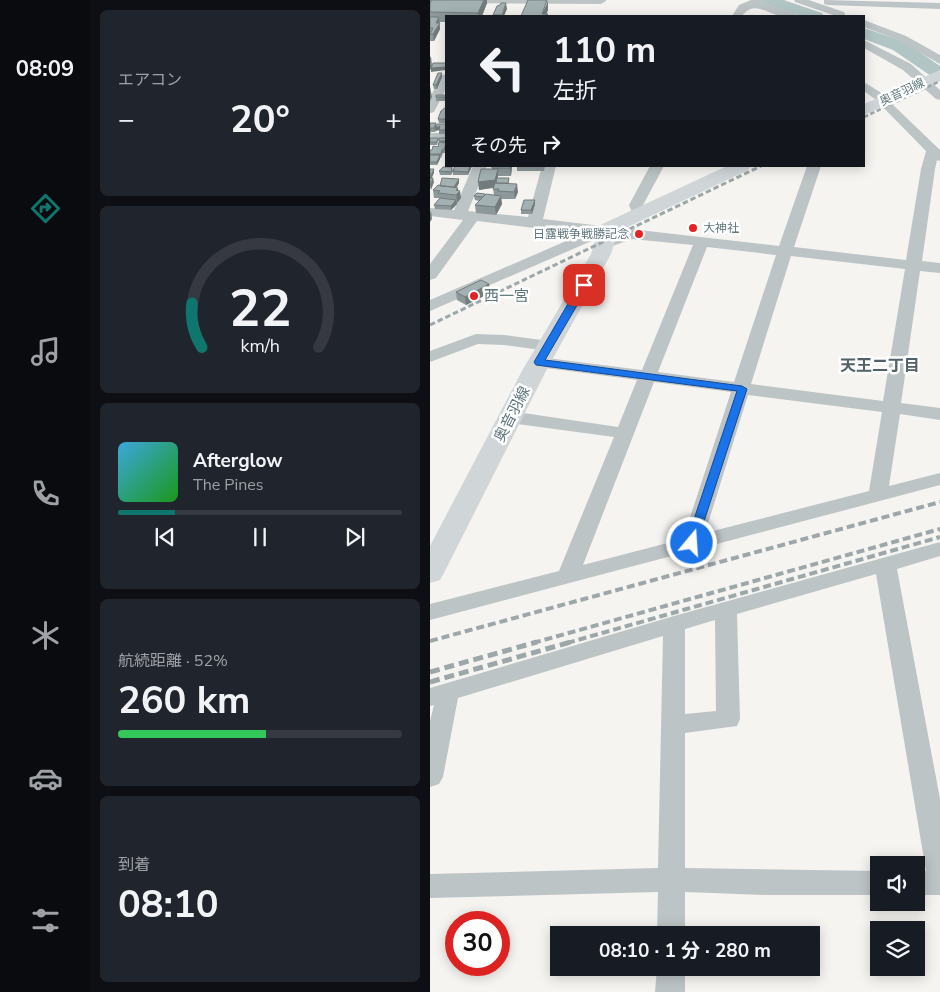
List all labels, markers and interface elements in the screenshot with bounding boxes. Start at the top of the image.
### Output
text: 110 m [553,27,656,74]
icon: left [470,35,535,100]
text: 08:09 [16,54,74,84]
text: エアコン [118,69,182,91]
street label: 奥音羽線 [877,75,927,109]
text: 左折 [553,76,597,106]
text: 20° [230,94,290,145]
text: − [118,101,135,139]
text: + [385,101,402,139]
icon: right [537,130,565,158]
text: その先 [470,133,527,159]
icon: directions [28,191,63,226]
place label: 大神社 [703,220,739,236]
marker: 大神社 [687,222,699,234]
place label: 日露戦争戦勝記念 [533,226,629,242]
marker: 日露戦争戦勝記念 [633,228,645,240]
pin [563,264,605,306]
icon: arrive [570,271,598,299]
text: 22 [229,273,291,344]
place label: 西一宮 [484,286,529,306]
marker: 西一宮 [468,290,480,302]
icon: music [28,334,63,369]
text: km/h [240,334,280,358]
district label: 天王二丁目 [840,355,920,377]
street label: 奥音羽線 [489,383,535,445]
text: Afterglow [193,448,283,474]
text: The Pines [193,474,263,496]
icon: phone [28,476,63,511]
position arrow [665,516,717,568]
icon: previous [151,523,179,551]
icon: pause [246,523,274,551]
icon: next [341,523,369,551]
icon: climate [28,618,63,653]
text: 航続距離 · 52% [118,650,228,672]
text: 260 km [118,675,250,726]
icon: car [28,761,63,796]
text: 到着 [118,854,150,876]
map controls [870,856,925,976]
button: sound [870,856,925,911]
text: 08:10 [118,879,219,930]
icon: filters [28,903,63,938]
speed limit sign: 30 [445,911,510,976]
button: layers [870,921,925,976]
text: 08:10 · 1 分 · 280 m [599,938,771,964]

